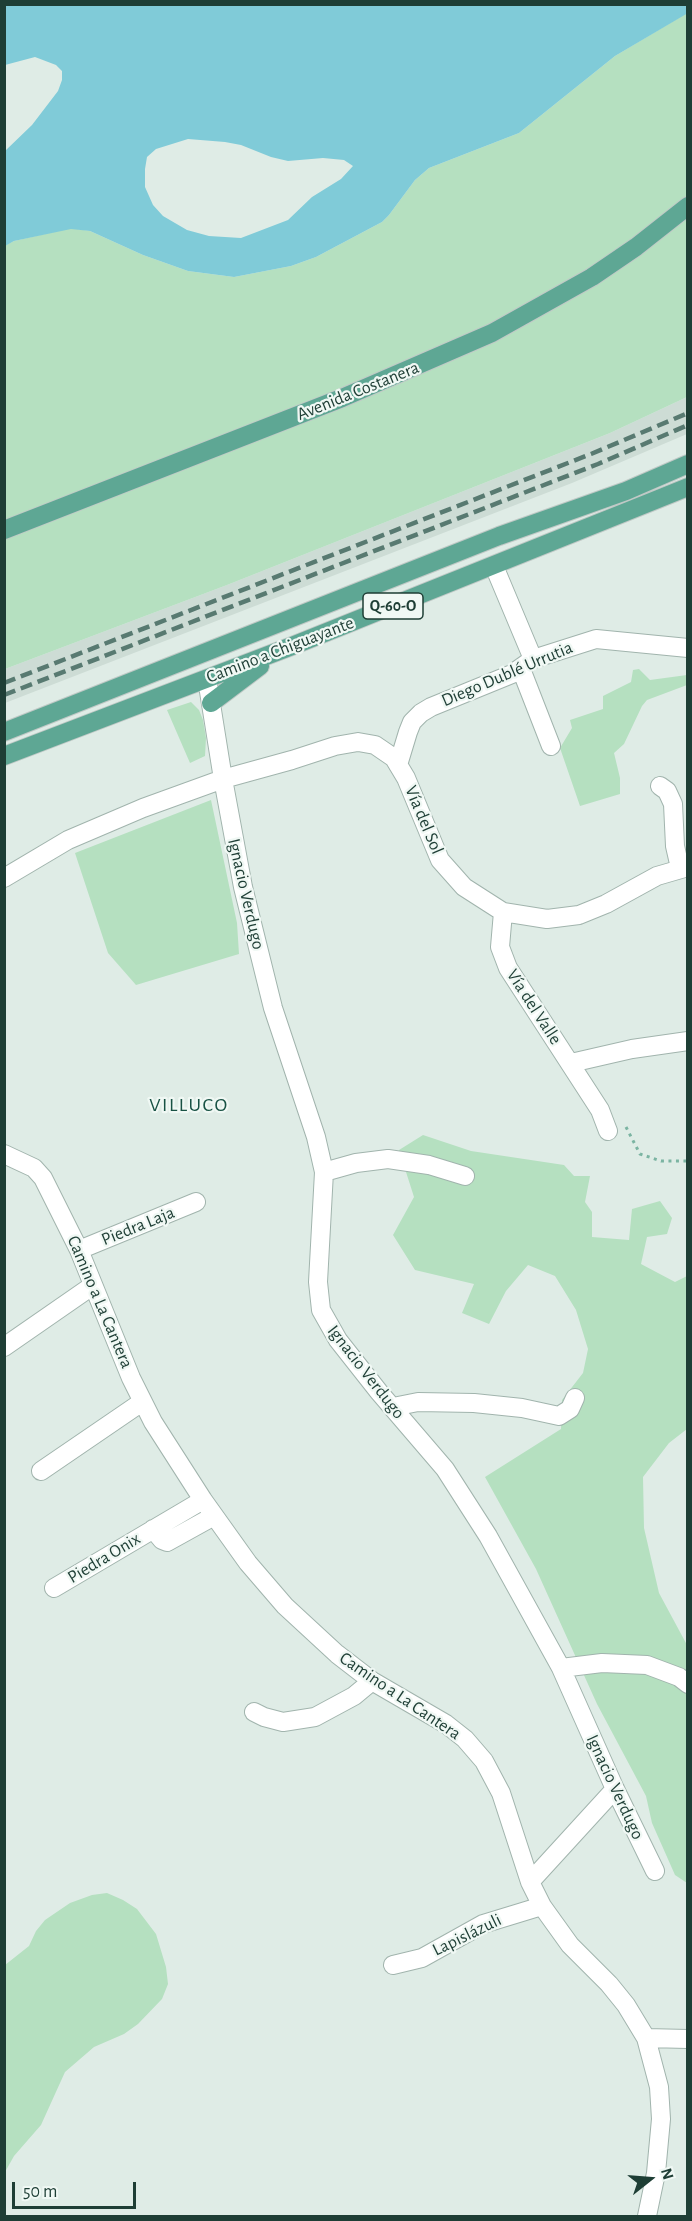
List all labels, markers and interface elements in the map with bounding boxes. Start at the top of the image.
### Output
street label: Avenida Costanera [294,357,422,425]
road number: Q-60-O [363,593,423,619]
street label: Camino a Chiguayante [203,612,357,688]
street label: Diego Dublé Urrutia [438,637,576,711]
street label: Vía del Sol [400,783,448,857]
street label: Ignacio Verdugo [223,836,269,952]
street label: Vía del Valle [502,965,566,1049]
district label: VILLUCO [149,1093,229,1117]
street label: Piedra Laja [98,1202,178,1250]
street label: Camino a La Cantera [62,1232,138,1372]
street label: Ignacio Verdugo [323,1321,409,1423]
street label: Piedra Onix [64,1528,144,1588]
street label: Camino a La Cantera [335,1647,465,1745]
street label: Ignacio Verdugo [581,1731,649,1843]
street label: Lapislázuli [429,1909,505,1961]
north arrow [620,2149,680,2209]
text: N [658,2166,676,2181]
scale bar [15,2170,140,2208]
text: 50 m [23,2183,57,2201]

